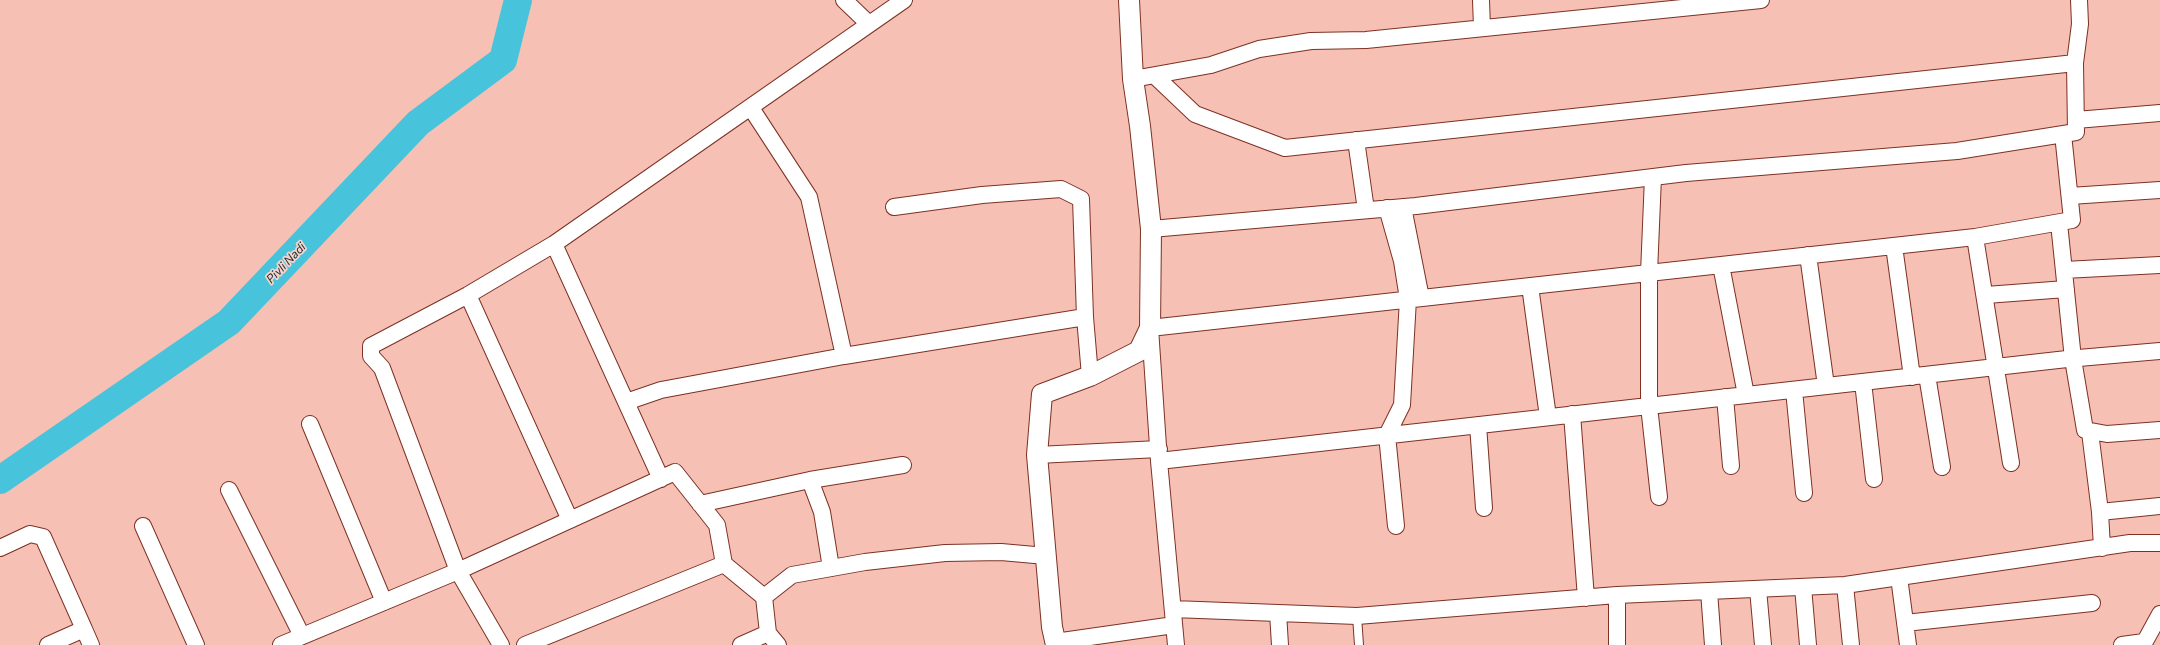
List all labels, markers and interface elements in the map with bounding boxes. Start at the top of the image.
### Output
water label: Pivli Nadi [263,240,309,286]

